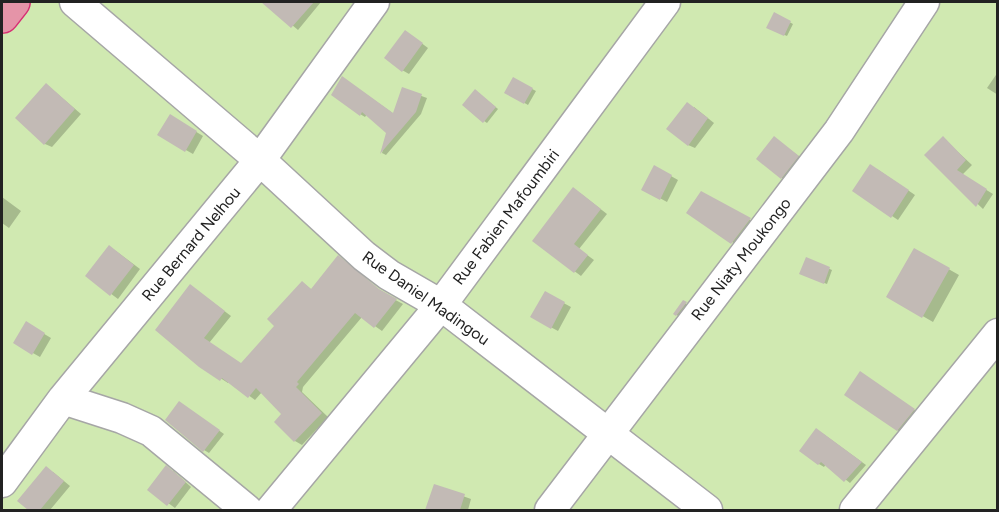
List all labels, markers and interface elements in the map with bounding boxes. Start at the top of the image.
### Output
street label: Rue Fabien Mafoumbiri [449,146,563,288]
street label: Rue Bernard Nelhou [138,183,244,305]
street label: Rue Niaty Moukongo [687,194,795,324]
street label: Rue Daniel Madingou [359,247,493,349]

